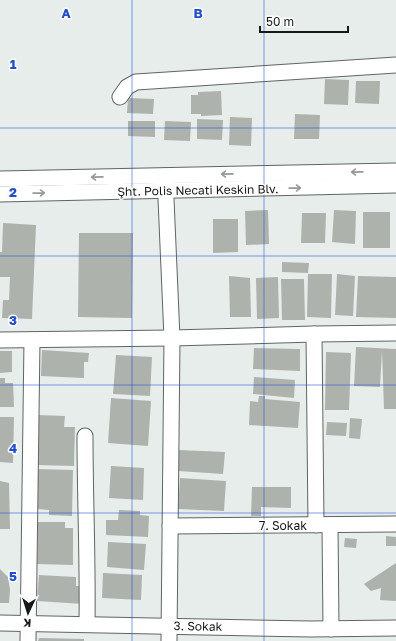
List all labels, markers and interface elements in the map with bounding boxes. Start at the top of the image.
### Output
text: A [61,5,71,21]
text: B [193,5,203,21]
scale bar [260,8,348,34]
text: 50 m [266,14,294,29]
text: 1 [10,56,17,72]
one-way arrow [351,168,364,176]
one-way arrow [221,171,234,178]
one-way arrow [91,173,104,181]
street label: Şht. Polis Necati Keskin Blv. [117,181,279,199]
text: 2 [9,184,17,200]
one-way arrow [288,184,301,192]
one-way arrow [32,190,45,197]
text: 3 [9,312,17,328]
text: 4 [9,440,17,456]
street label: 7. Sokak [259,518,307,533]
text: 5 [9,568,17,584]
north arrow [8,593,48,633]
text: K [23,617,32,630]
street label: 3. Sokak [174,618,223,634]

